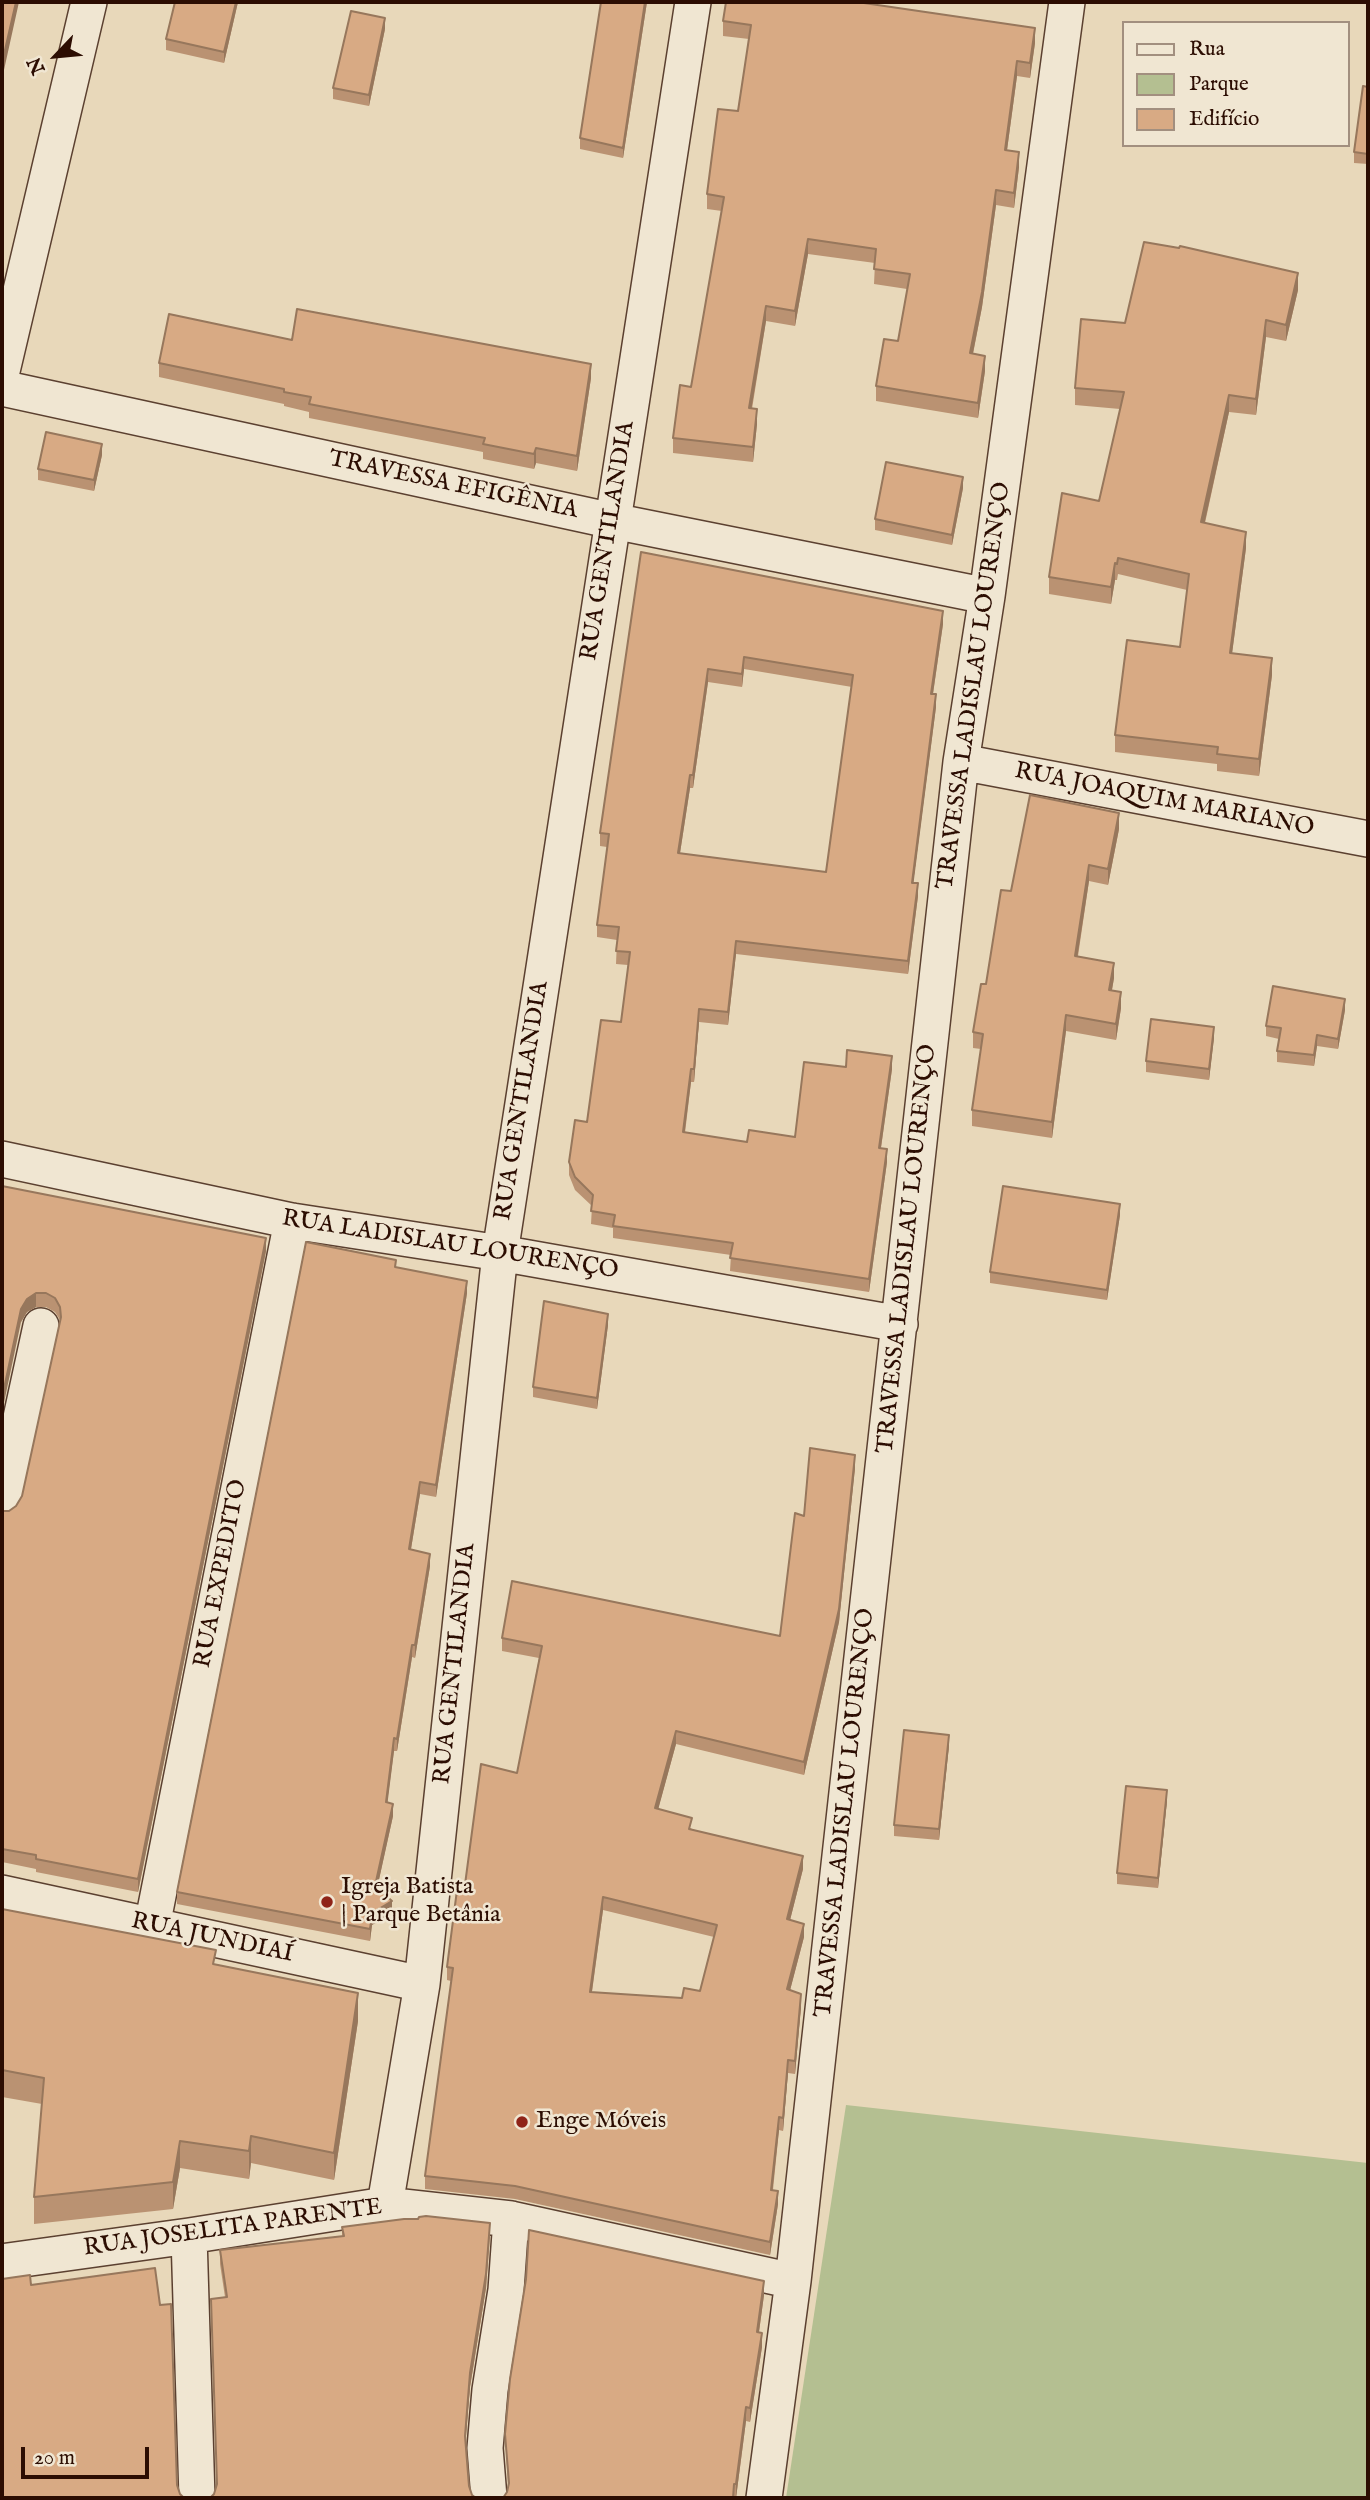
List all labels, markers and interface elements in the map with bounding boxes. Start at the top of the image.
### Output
north arrow [21,21,91,91]
legend [1122,21,1349,147]
text: Rua [1189,36,1225,63]
text: N [23,53,52,78]
text: Parque [1189,71,1249,98]
text: Edifício [1189,106,1259,133]
street label: RUA GENTILANDIA [576,419,642,663]
street label: TRAVESSA EFIGÊNIA [326,446,580,526]
street label: TRAVESSA LADISLAU LOURENÇO [932,480,1018,892]
street label: RUA JOAQUIM MARIANO [1012,758,1316,844]
street label: RUA GENTILANDIA [490,979,556,1223]
street label: TRAVESSA LADISLAU LOURENÇO [872,1043,944,1455]
street label: RUA LADISLAU LOURENÇO [280,1205,620,1287]
street label: RUA EXPEDITO [190,1477,254,1671]
street label: RUA GENTILANDIA [429,1542,483,1786]
street label: TRAVESSA LADISLAU LOURENÇO [810,1607,882,2019]
place label: Igreja Batista | Parque Betânia [341,1874,501,1930]
marker: Igreja Batista | Parque Betânia [319,1894,335,1910]
street label: RUA JUNDIAÍ [128,1908,296,1970]
place label: Enge Móveis [536,2108,666,2136]
marker: Enge Móveis [514,2114,530,2130]
street label: RUA JOSELITA PARENTE [82,2194,384,2264]
scale bar [24,2434,152,2478]
text: 20 m [34,2445,75,2472]

